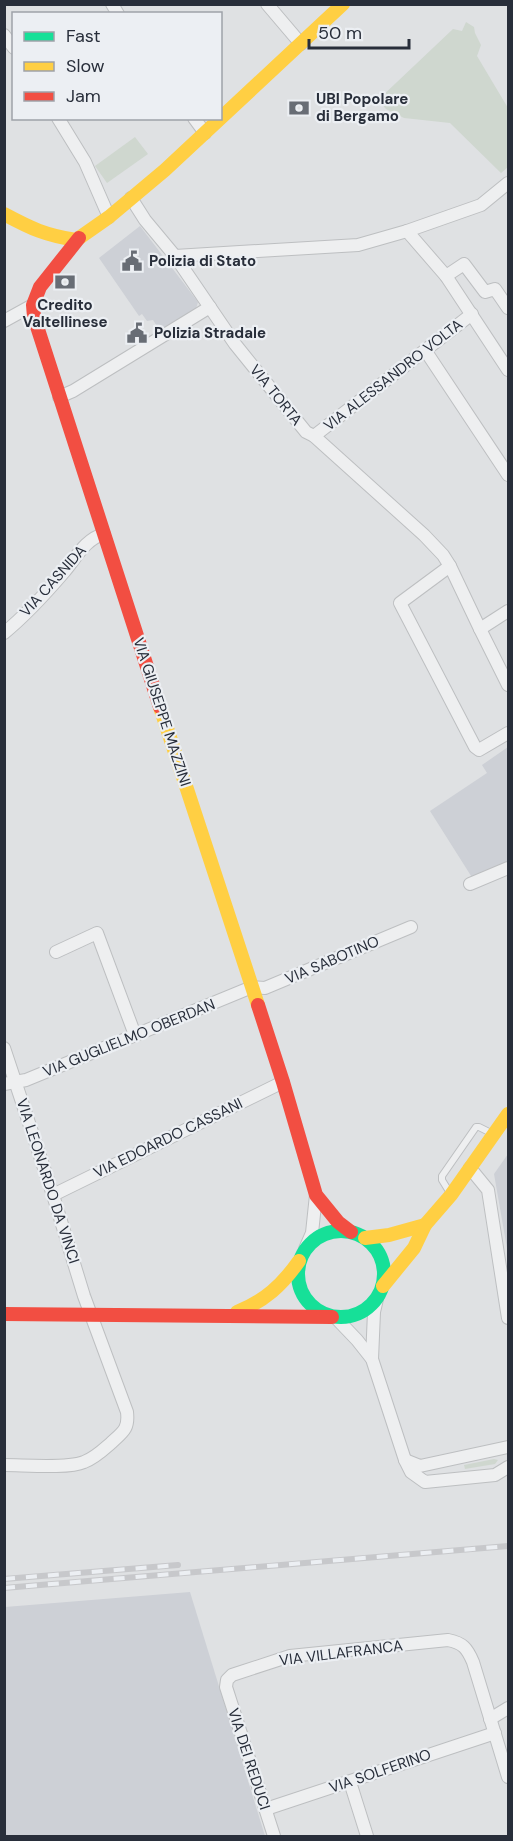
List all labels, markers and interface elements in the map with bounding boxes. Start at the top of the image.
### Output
legend [12,12,222,120]
scale bar [309,12,410,50]
text: 50 m [318,21,362,45]
text: Fast [66,24,101,48]
text: Slow [66,54,105,78]
text: Jam [66,84,101,108]
place label: UBI Popolare di Bergamo [316,89,408,126]
bank icon: UBI Popolare di Bergamo [287,96,311,120]
public building icon: Polizia di Stato [120,249,144,273]
place label: Polizia di Stato [149,251,256,271]
bank icon: Credito Valtellinese [53,270,77,294]
place label: Credito Valtellinese [22,295,108,332]
street label: VIA ALESSANDRO VOLTA [319,314,467,436]
public building icon: Polizia Stradale [125,321,149,345]
place label: Polizia Stradale [154,323,266,343]
street label: VIA TORTA [245,360,307,430]
street label: VIA CASNIDA [15,541,91,621]
street label: VIA GIUSEPPE MAZZINI [128,635,196,789]
street label: VIA SABOTINO [282,931,382,989]
street label: VIA GUGLIELMO OBERDAN [40,994,218,1082]
street label: VIA EDOARDO CASSANI [90,1093,246,1183]
street label: VIA LEONARDO DA VINCI [12,1096,84,1266]
street label: VIA VILLAFRANCA [278,1635,404,1671]
street label: VIA DEI REDUCI [223,1706,275,1812]
street label: VIA SOLFERINO [326,1744,434,1798]

